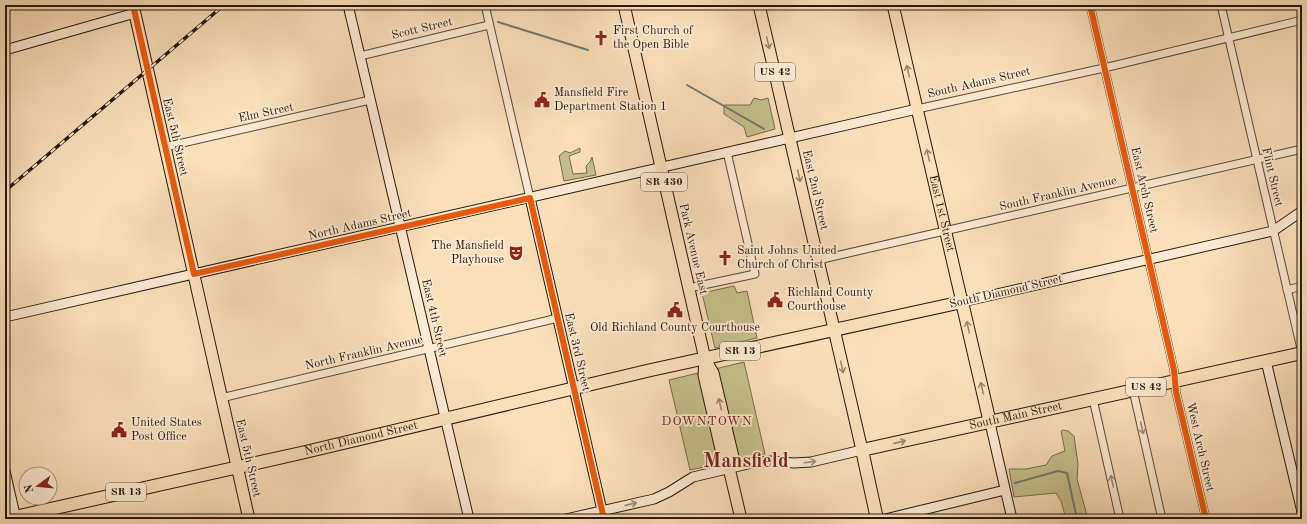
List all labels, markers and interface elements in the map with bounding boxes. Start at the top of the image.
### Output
street label: Scott Street [390,16,454,42]
place label: First Church of the Open Bible [613,25,694,51]
church icon: First Church of the Open Bible [592,29,610,47]
one-way arrow [765,36,772,49]
road number: US 42 [755,63,795,81]
one-way arrow [904,65,912,78]
street label: South Adams Street [926,65,1032,101]
place label: Mansfield Fire Department Station 1 [554,87,667,113]
public building icon: Mansfield Fire Department Station 1 [533,91,551,109]
street label: East 5th Street [160,97,191,177]
street label: Elm Street [237,101,295,125]
street label: East Arch Street [1128,146,1160,234]
street label: Flint Street [1259,146,1285,208]
street label: East 2nd Street [800,149,830,231]
one-way arrow [923,149,931,162]
one-way arrow [795,169,803,182]
road number: SR 430 [641,173,687,191]
street label: East 1st Street [927,174,956,253]
street label: South Franklin Avenue [998,175,1118,213]
street label: Park Avenue East [677,202,709,296]
street label: North Adams Street [307,207,413,243]
place label: The Mansfield Playhouse [431,240,504,266]
theatre icon: The Mansfield Playhouse [507,244,525,262]
place label: Saint Johns United Church of Christ [737,245,837,271]
church icon: Saint Johns United Church of Christ [716,249,734,267]
street label: South Diamond Street [948,273,1064,311]
street label: East 4th Street [419,278,449,358]
place label: Richland County Courthouse [787,287,874,313]
public building icon: Richland County Courthouse [766,291,784,309]
public building icon: Old Richland County Courthouse [666,301,684,319]
street label: East 3rd Street [562,312,592,392]
one-way arrow [963,321,971,334]
place label: Old Richland County Courthouse [590,322,761,334]
street label: North Franklin Avenue [304,334,424,372]
road number: SR 13 [720,342,760,360]
one-way arrow [839,361,847,374]
road number: US 42 [1126,378,1166,396]
one-way arrow [977,382,985,395]
one-way arrow [716,398,724,411]
street label: South Main Street [968,400,1063,432]
street label: West Arch Street [1184,401,1216,493]
district label: DOWNTOWN [661,415,753,428]
place label: United States Post Office [131,417,202,443]
street label: East 5th Street [233,418,264,498]
street label: North Diamond Street [303,420,419,458]
public building icon: United States Post Office [110,421,128,439]
one-way arrow [1138,421,1146,434]
one-way arrow [893,438,906,445]
district label: Mansfield [703,452,789,472]
one-way arrow [803,458,816,466]
north arrow [18,466,58,506]
one-way arrow [1107,475,1115,488]
text: N [23,482,36,494]
road number: SR 13 [106,483,146,501]
one-way arrow [625,499,638,507]

